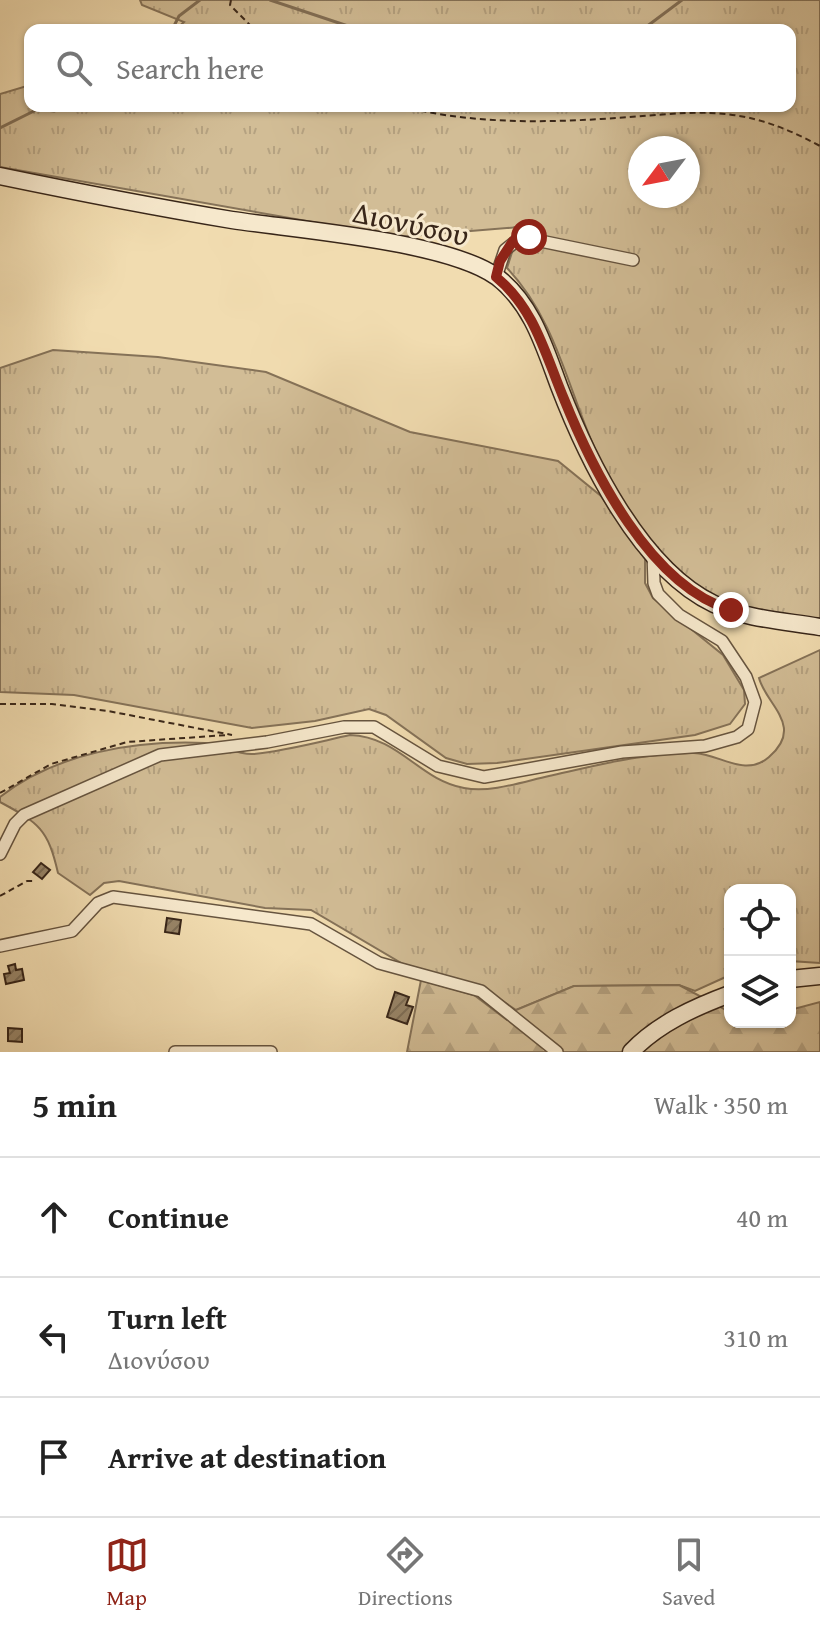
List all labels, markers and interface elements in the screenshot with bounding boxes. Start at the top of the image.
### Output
search box [24,24,796,112]
icon: search [52,46,96,90]
text: Search here [116,46,264,90]
north arrow [628,136,700,208]
street label: Διονύσου [349,189,473,257]
route start [511,219,547,255]
route end [713,592,749,628]
map controls [724,884,796,1028]
button: locate [724,884,796,956]
button: layers [724,956,796,1028]
text: 5 min [32,1080,117,1129]
text: Walk · 350 m [654,1085,788,1124]
icon: ahead [32,1195,76,1239]
text: Continue [108,1195,229,1239]
text: 40 m [736,1198,788,1237]
text: Turn left [108,1296,227,1340]
icon: left [32,1315,76,1359]
text: 310 m [723,1318,788,1357]
text: Διονύσου [108,1340,210,1379]
icon: arrive [32,1435,76,1479]
text: Arrive at destination [108,1435,386,1479]
tab: Map [105,1533,149,1613]
tab: Directions [358,1533,453,1613]
tab: Saved [662,1533,715,1613]

